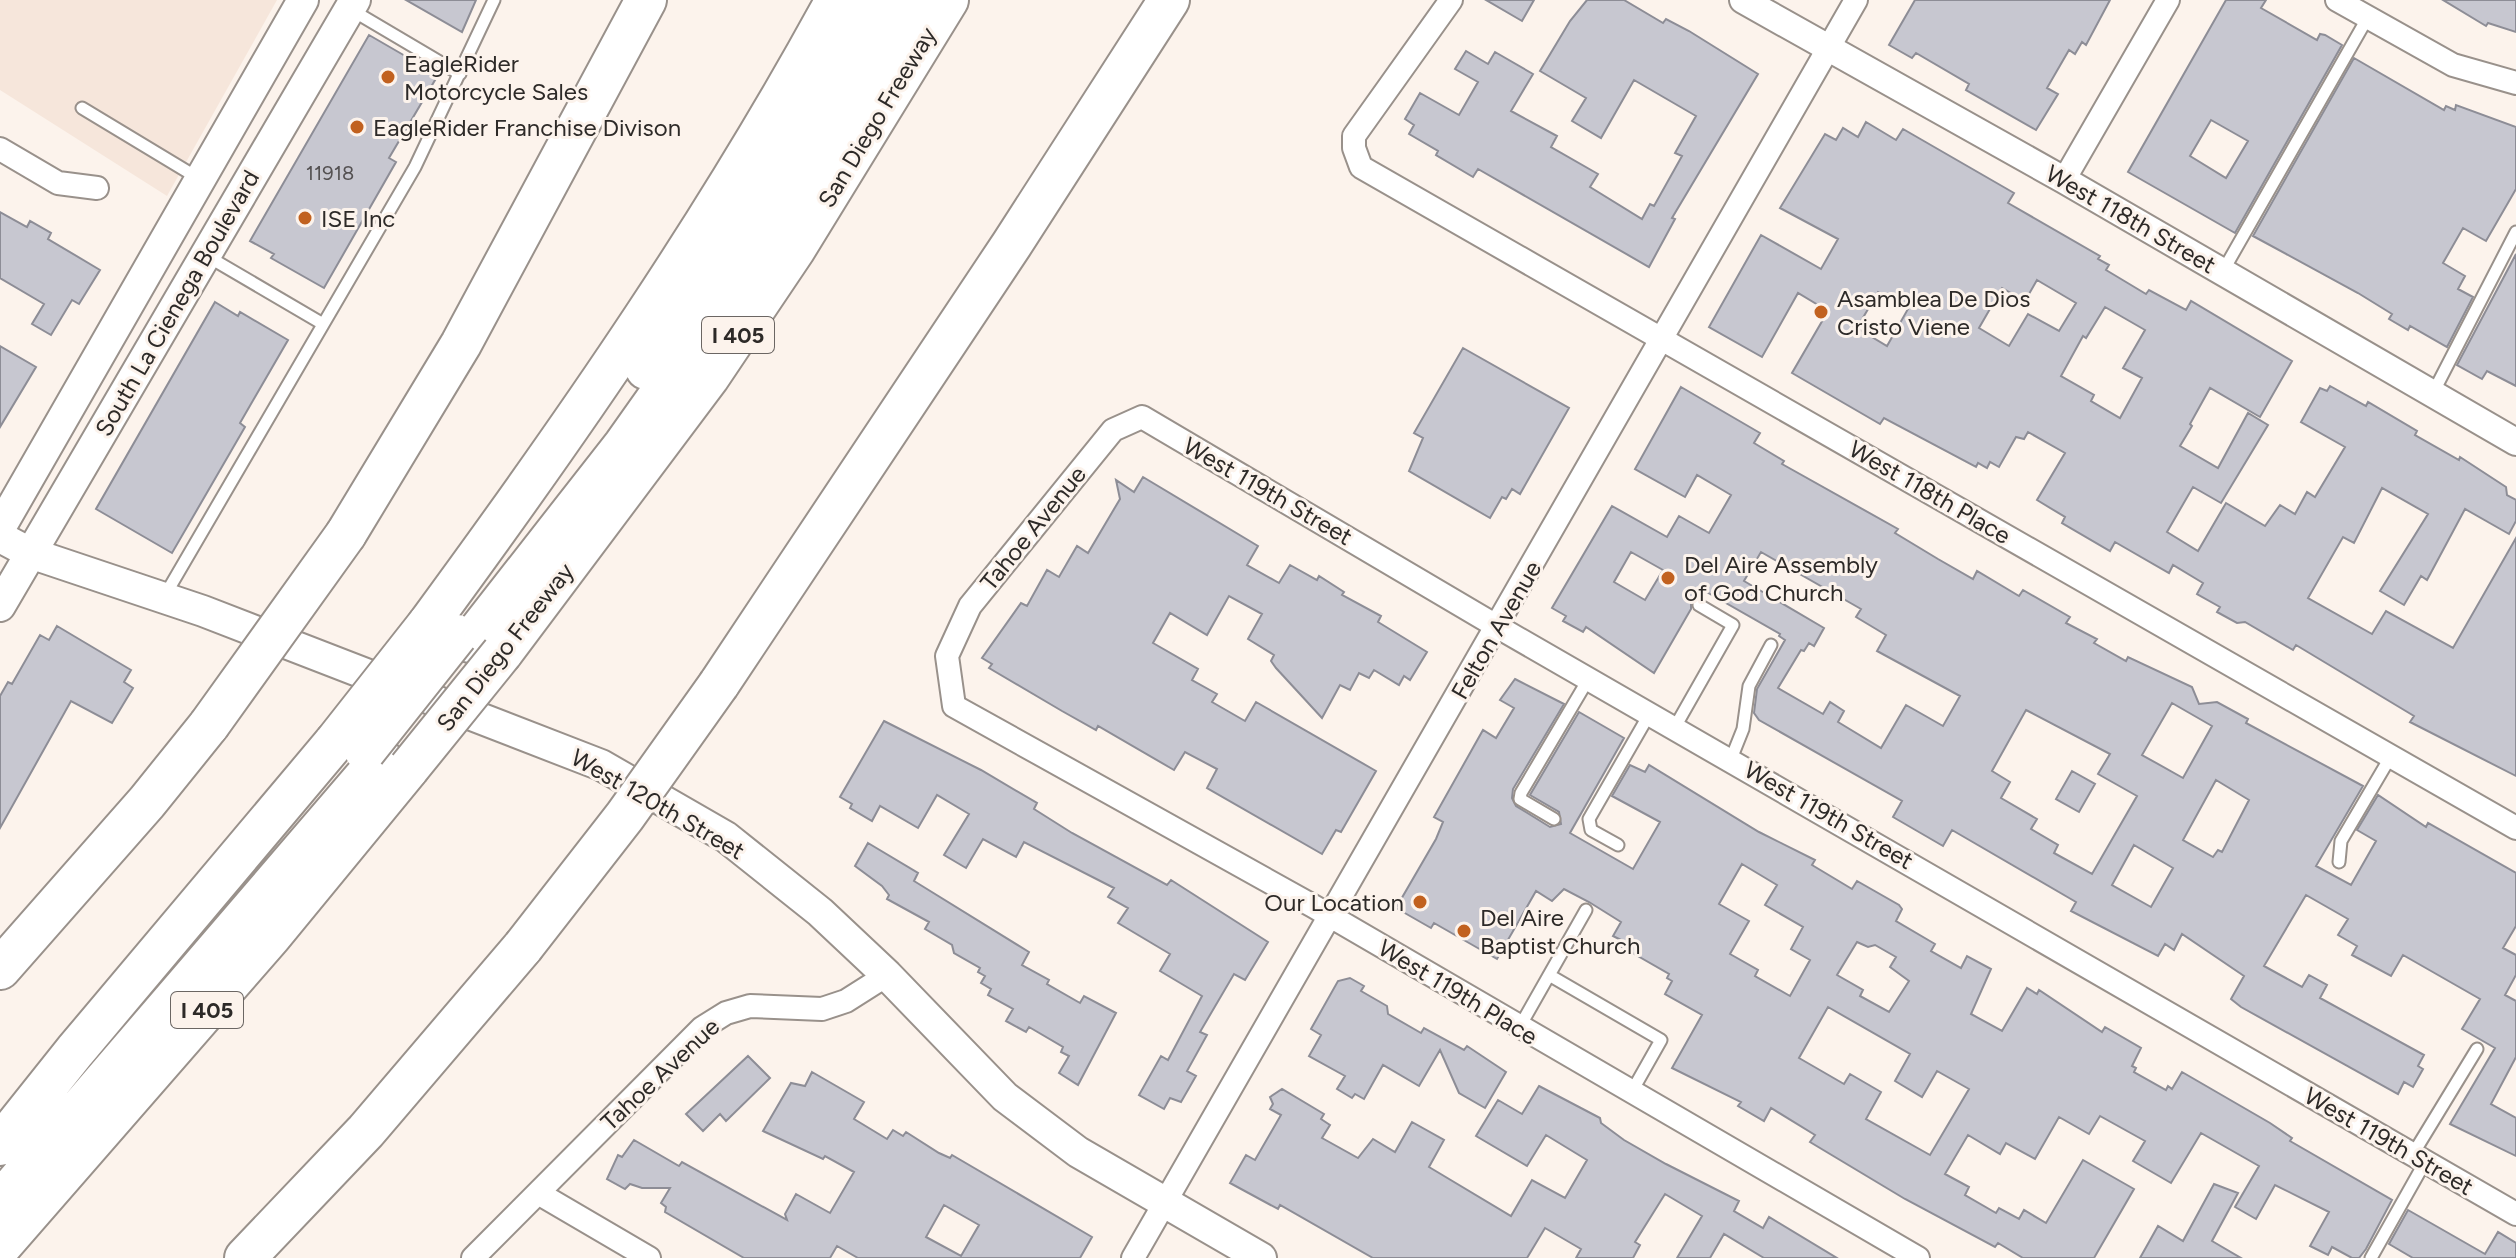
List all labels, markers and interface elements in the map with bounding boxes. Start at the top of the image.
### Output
street label: San Diego Freeway [812,21,943,213]
place label: EagleRider Motorcycle Sales [404,49,588,106]
marker: EagleRider Motorcycle Sales [379,68,397,86]
place label: EagleRider Franchise Divison [373,113,681,142]
marker: EagleRider Franchise Divison [348,118,366,136]
street label: West 118th Street [2041,159,2221,279]
house number: 11918 [306,161,354,185]
street label: South La Cienega Boulevard [89,165,265,441]
place label: ISE Inc [321,204,395,233]
marker: ISE Inc [296,209,314,227]
place label: Asamblea De Dios Cristo Viene [1837,284,2030,341]
marker: Asamblea De Dios Cristo Viene [1812,303,1830,321]
road number: I 405 [702,317,774,353]
street label: West 119th Street [1178,431,1358,551]
street label: West 118th Place [1844,434,2016,550]
street label: Tahoe Avenue [974,460,1092,596]
place label: Del Aire Assembly of God Church [1684,550,1878,607]
street label: Felton Avenue [1445,556,1547,704]
street label: San Diego Freeway [430,557,580,737]
marker: Del Aire Assembly of God Church [1659,569,1677,587]
street label: West 120th Street [566,743,750,865]
street label: West 119th Street [1739,755,1919,875]
place label: Our Location [1264,888,1404,917]
marker: Our Location [1411,893,1429,911]
place label: Del Aire Baptist Church [1480,903,1641,960]
marker: Del Aire Baptist Church [1455,922,1473,940]
street label: West 119th Place [1373,933,1543,1051]
road number: I 405 [171,992,243,1028]
street label: Tahoe Avenue [595,1012,725,1136]
street label: West 119th Street [2299,1081,2479,1201]

